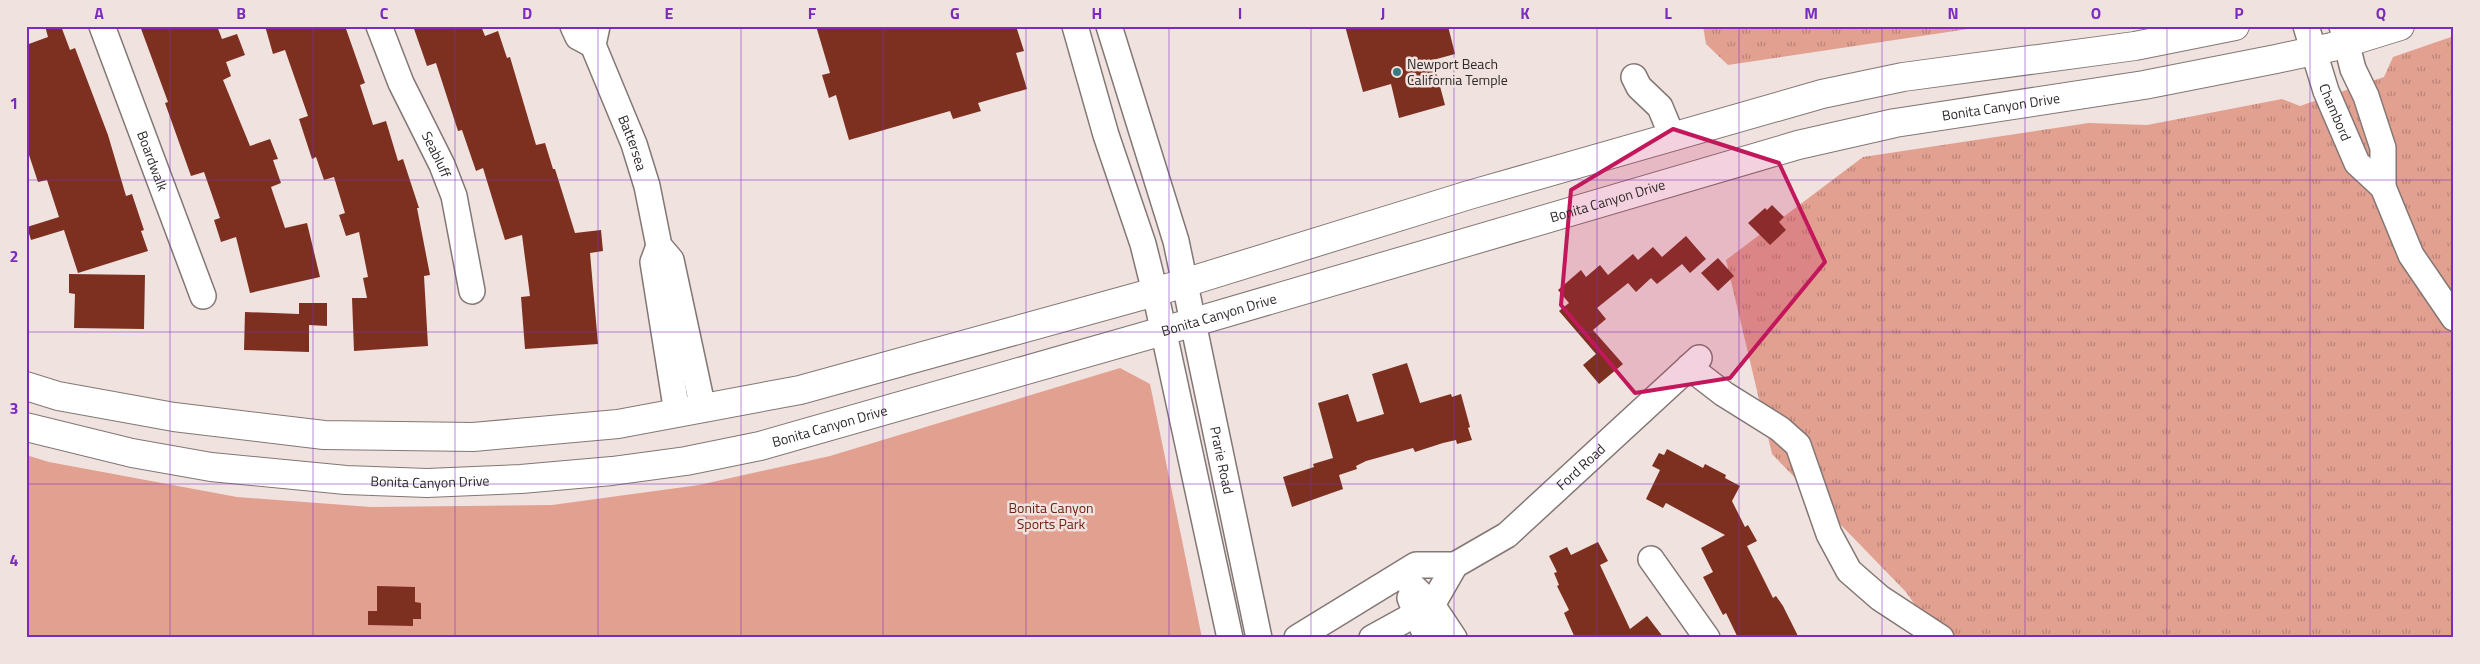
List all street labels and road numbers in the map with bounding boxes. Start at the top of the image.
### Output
street label: Chambord [2314,81,2357,144]
street label: Bonita Canyon Drive [1940,87,2061,126]
street label: Battersea [613,112,653,173]
street label: Boardwalk [132,128,174,194]
street label: Seabluff [417,128,457,181]
street label: Bonita Canyon Drive [1547,174,1668,227]
street label: Bonita Canyon Drive [1159,287,1279,341]
street label: Bonita Canyon Drive [769,399,890,452]
street label: Prarie Road [1205,424,1240,496]
street label: Ford Road [1551,439,1610,495]
street label: Bonita Canyon Drive [370,469,490,493]

